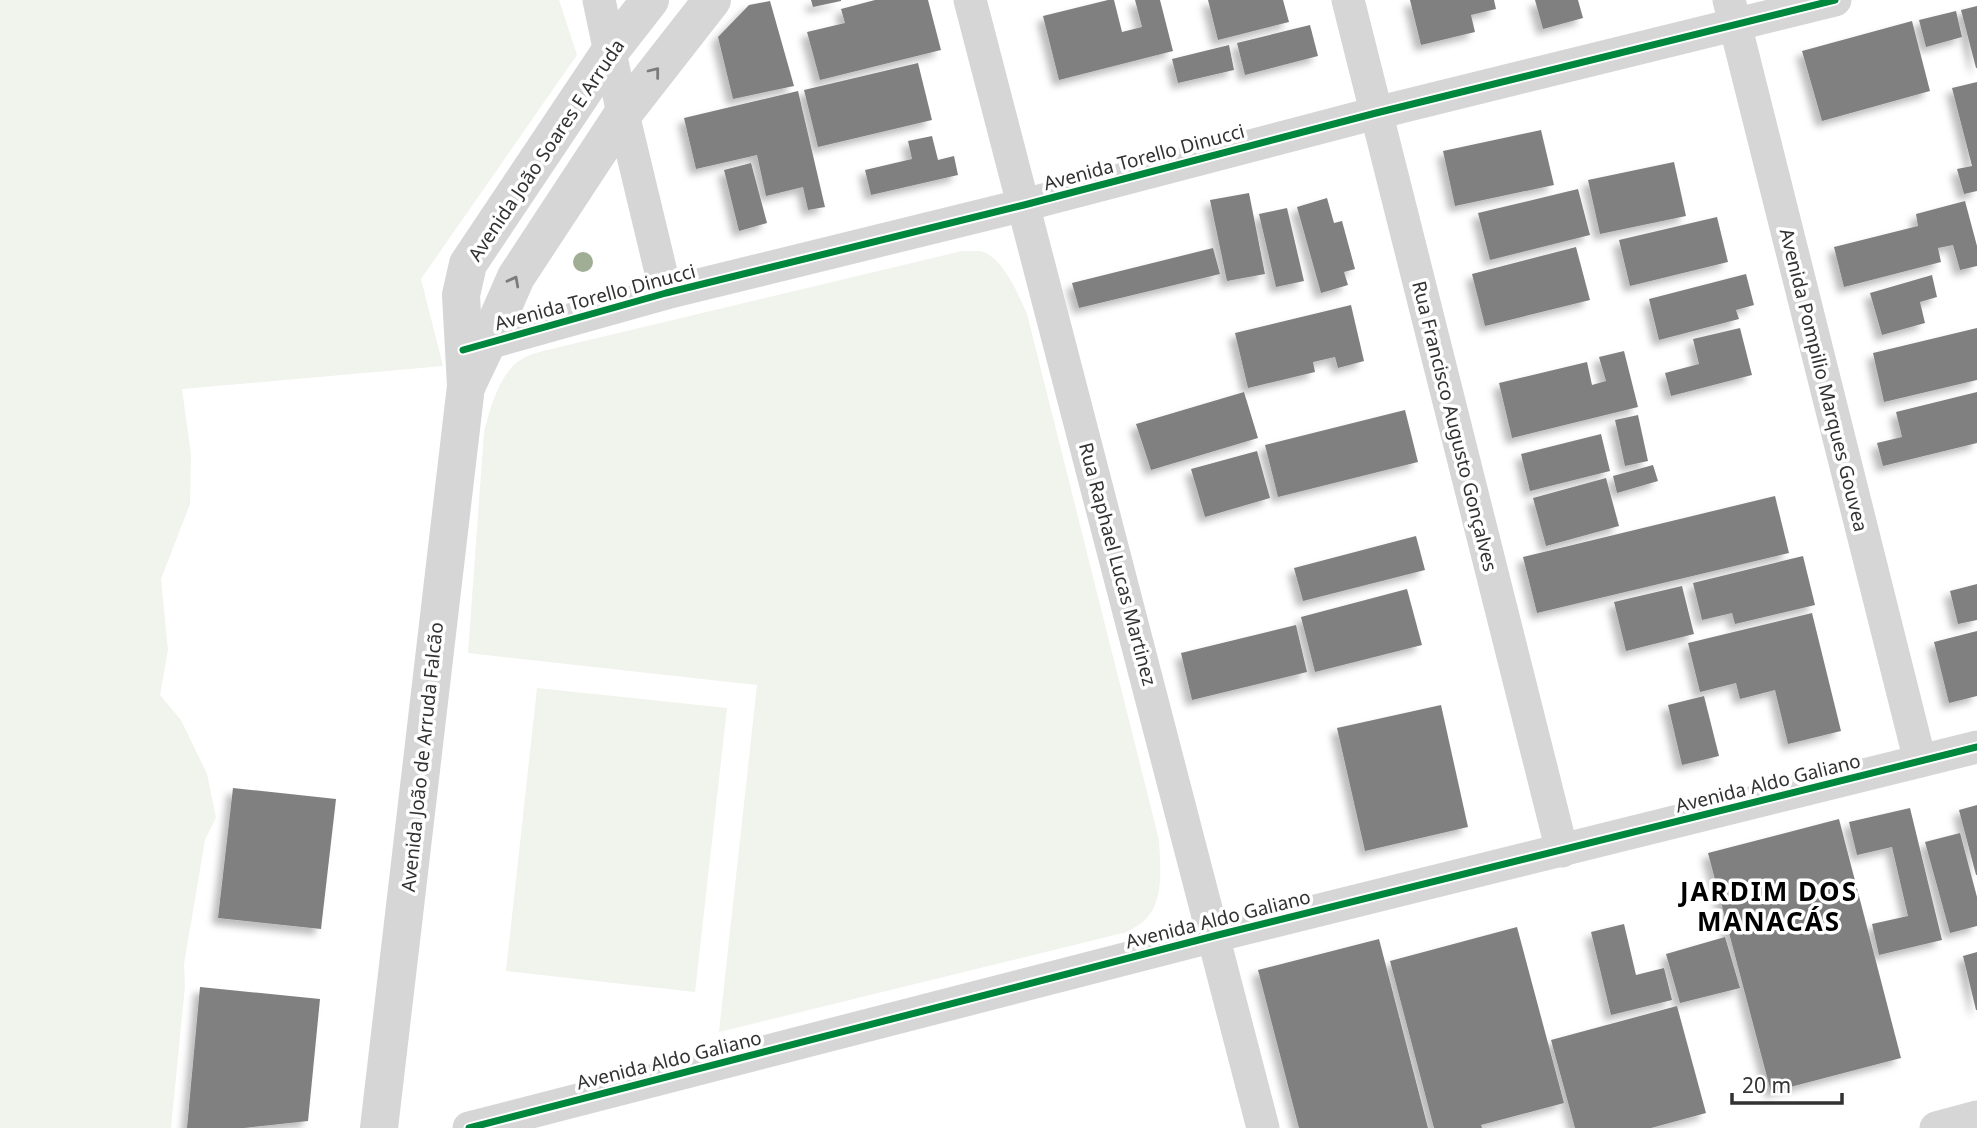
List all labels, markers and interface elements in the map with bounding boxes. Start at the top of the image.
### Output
street label: Avenida João Soares E Arruda [462,34,630,266]
one-way arrow [647,68,660,80]
street label: Avenida Torello Dinucci [1041,118,1247,196]
street label: Avenida Pompilio Marques Gouvea [1774,226,1874,534]
street label: Avenida Torello Dinucci [492,258,698,336]
one-way arrow [506,276,520,288]
street label: Rua Francisco Augusto Gonçalves [1406,278,1504,574]
street label: Rua Raphael Lucas Martinez [1073,440,1163,688]
street label: Avenida João de Arruda Falcão [395,621,449,893]
street label: Avenida Aldo Galiano [1673,747,1863,819]
district label: JARDIM DOS MANACÁS [1678,873,1858,939]
street label: Avenida Aldo Galiano [1123,883,1313,955]
street label: Avenida Aldo Galiano [574,1024,764,1096]
scale bar [1732,1062,1842,1106]
text: 20 m [1742,1071,1791,1099]

